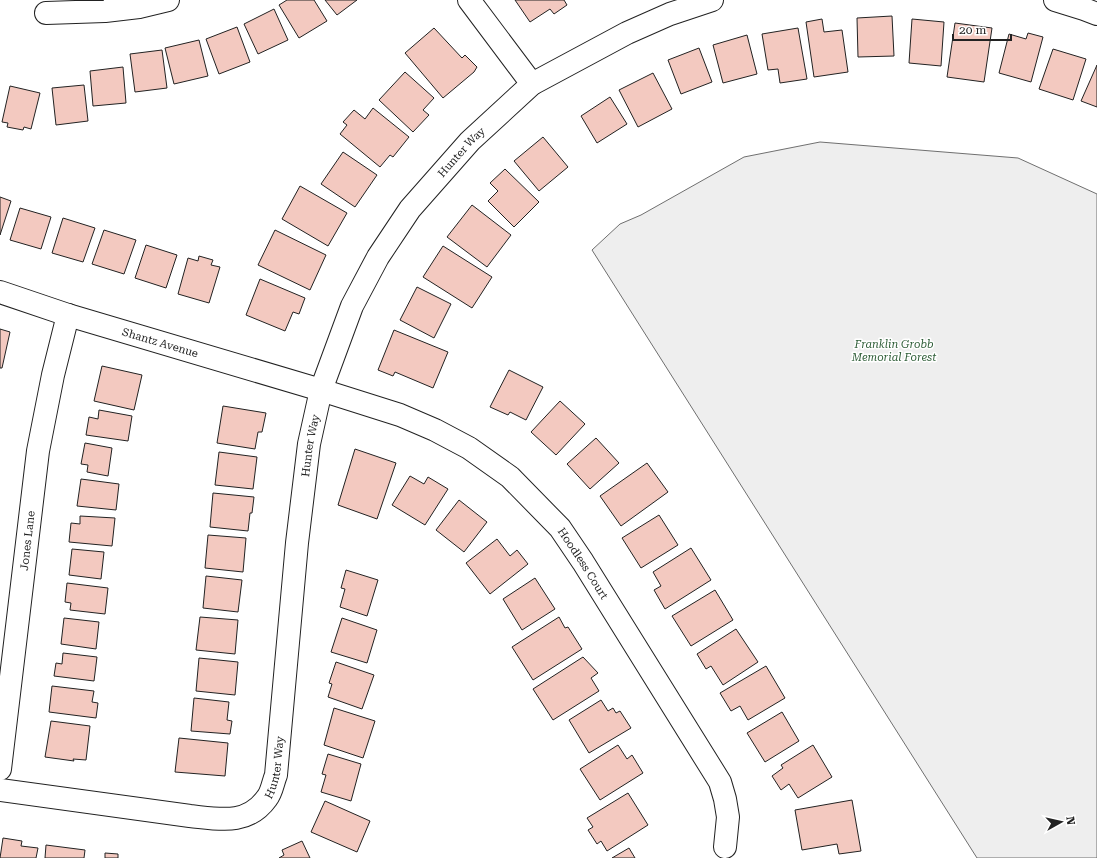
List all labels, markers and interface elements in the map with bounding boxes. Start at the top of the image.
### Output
scale bar [953,16,1011,42]
text: 20 m [959,23,986,37]
street label: Hunter Way [435,124,488,180]
street label: Shantz Avenue [121,325,200,360]
park label: Franklin Grobb Memorial Forest [851,338,937,364]
street label: Hunter Way [299,413,323,478]
street label: Jones Lane [18,510,38,571]
street label: Hoodless Court [555,525,611,602]
street label: Hunter Way [262,735,287,801]
north arrow [1041,802,1081,842]
text: N [1063,816,1078,826]

